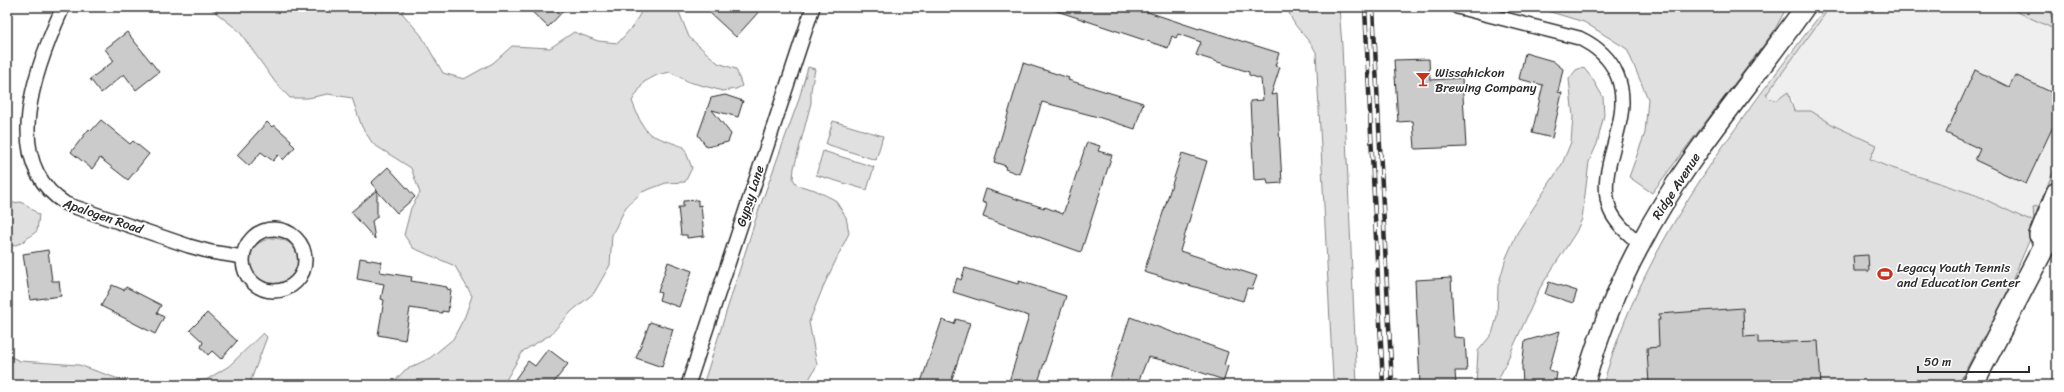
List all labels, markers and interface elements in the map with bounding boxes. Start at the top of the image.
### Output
place label: Wissahickon Brewing Company [1435,61,1537,99]
bar icon: Wissahickon Brewing Company [1414,70,1432,88]
street label: Ridge Avenue [1646,147,1707,224]
street label: Gypsy Lane [729,162,771,230]
street label: Apalogen Road [59,191,147,241]
place label: Legacy Youth Tennis and Education Center [1897,256,2021,294]
sports icon: Legacy Youth Tennis and Education Center [1876,265,1894,283]
scale bar [1918,348,2029,374]
text: 50 m [1924,351,1951,373]

